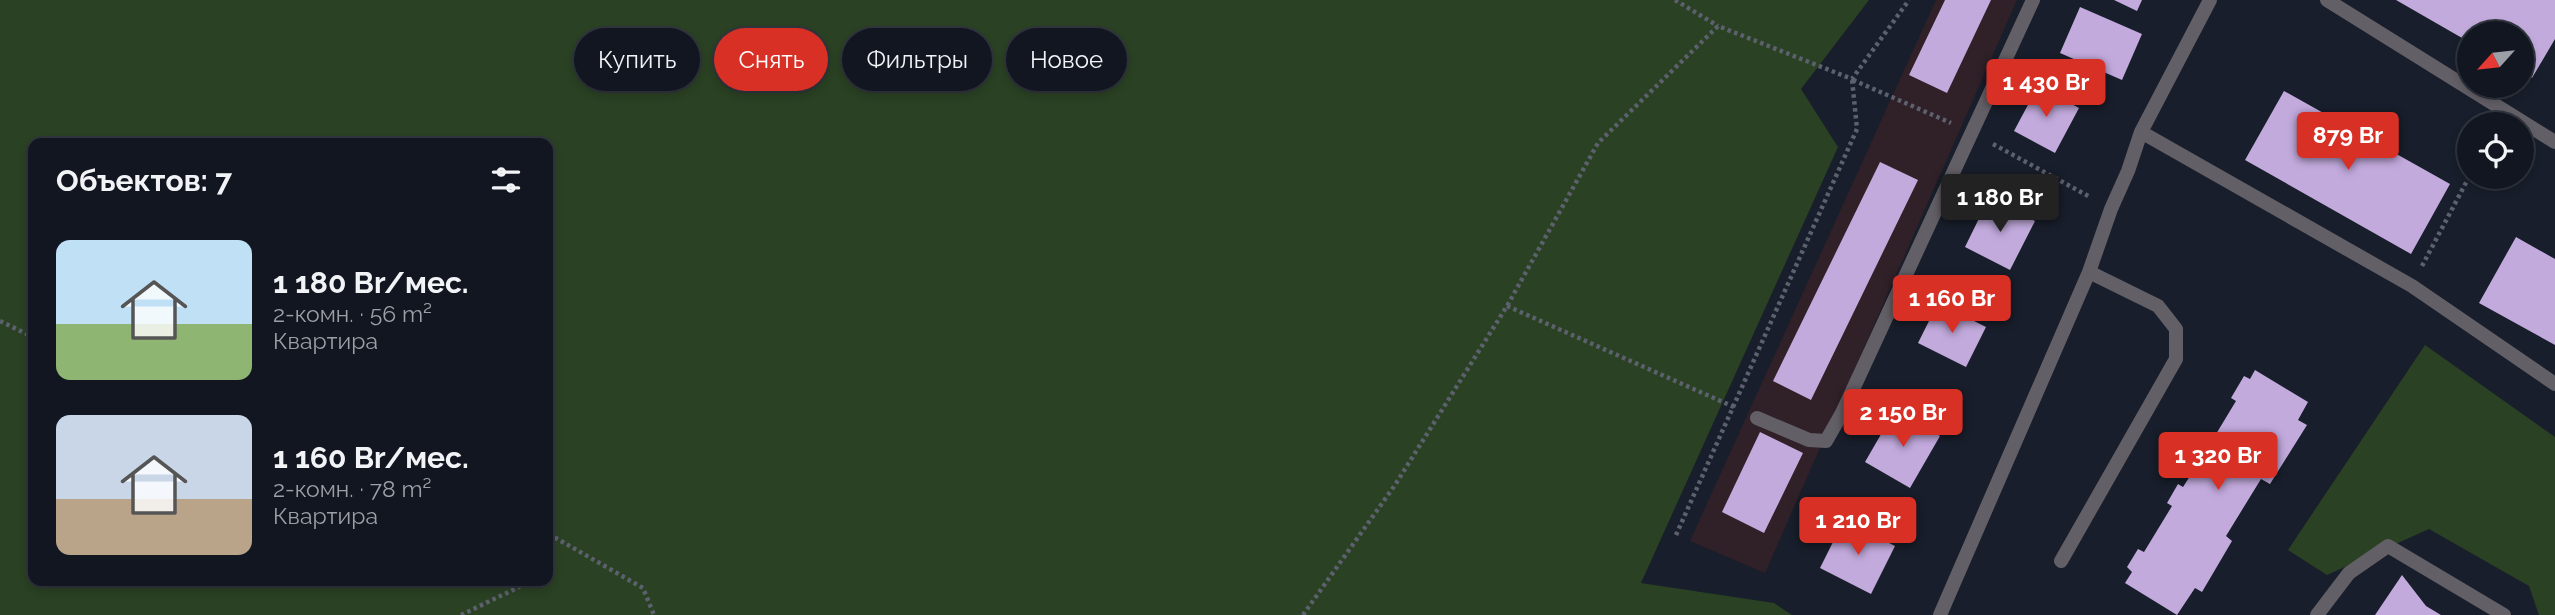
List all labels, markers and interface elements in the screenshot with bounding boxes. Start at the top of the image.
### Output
north arrow [2457,21,2534,98]
map controls [2457,21,2534,189]
chip: Купить [574,28,700,91]
chip: Снять [714,28,828,91]
chip: Фильтры [842,28,992,91]
chip: Новое [1006,28,1127,91]
pin: 1 430 Br [1974,60,2118,119]
text: 1 430 Br [2002,68,2090,95]
button: locate [2457,112,2534,189]
pin: 879 Br [2291,113,2405,172]
text: 879 Br [2313,121,2383,148]
icon: filters [487,161,525,199]
text: Объектов: 7 [56,163,232,198]
pin: 1 180 Br [1928,174,2072,234]
text: 1 180 Br [1957,183,2043,210]
text: 1 180 Br/мес. [273,265,469,300]
icon: home [112,268,196,352]
pin: 1 160 Br [1880,276,2024,335]
text: 1 160 Br [1909,284,1995,311]
text: 2-комн. · 56 m² [273,300,432,327]
text: Квартира [273,327,378,354]
pin: 2 150 Br [1831,390,1975,449]
text: 2 150 Br [1860,398,1946,425]
pin: 1 320 Br [2146,433,2290,492]
text: 1 160 Br/мес. [273,440,469,475]
text: 1 320 Br [2175,441,2261,468]
icon: home [112,443,196,527]
text: 2-комн. · 78 m² [273,475,432,502]
pin: 1 210 Br [1786,498,1930,557]
text: Квартира [273,502,378,529]
text: 1 210 Br [1815,506,1901,533]

